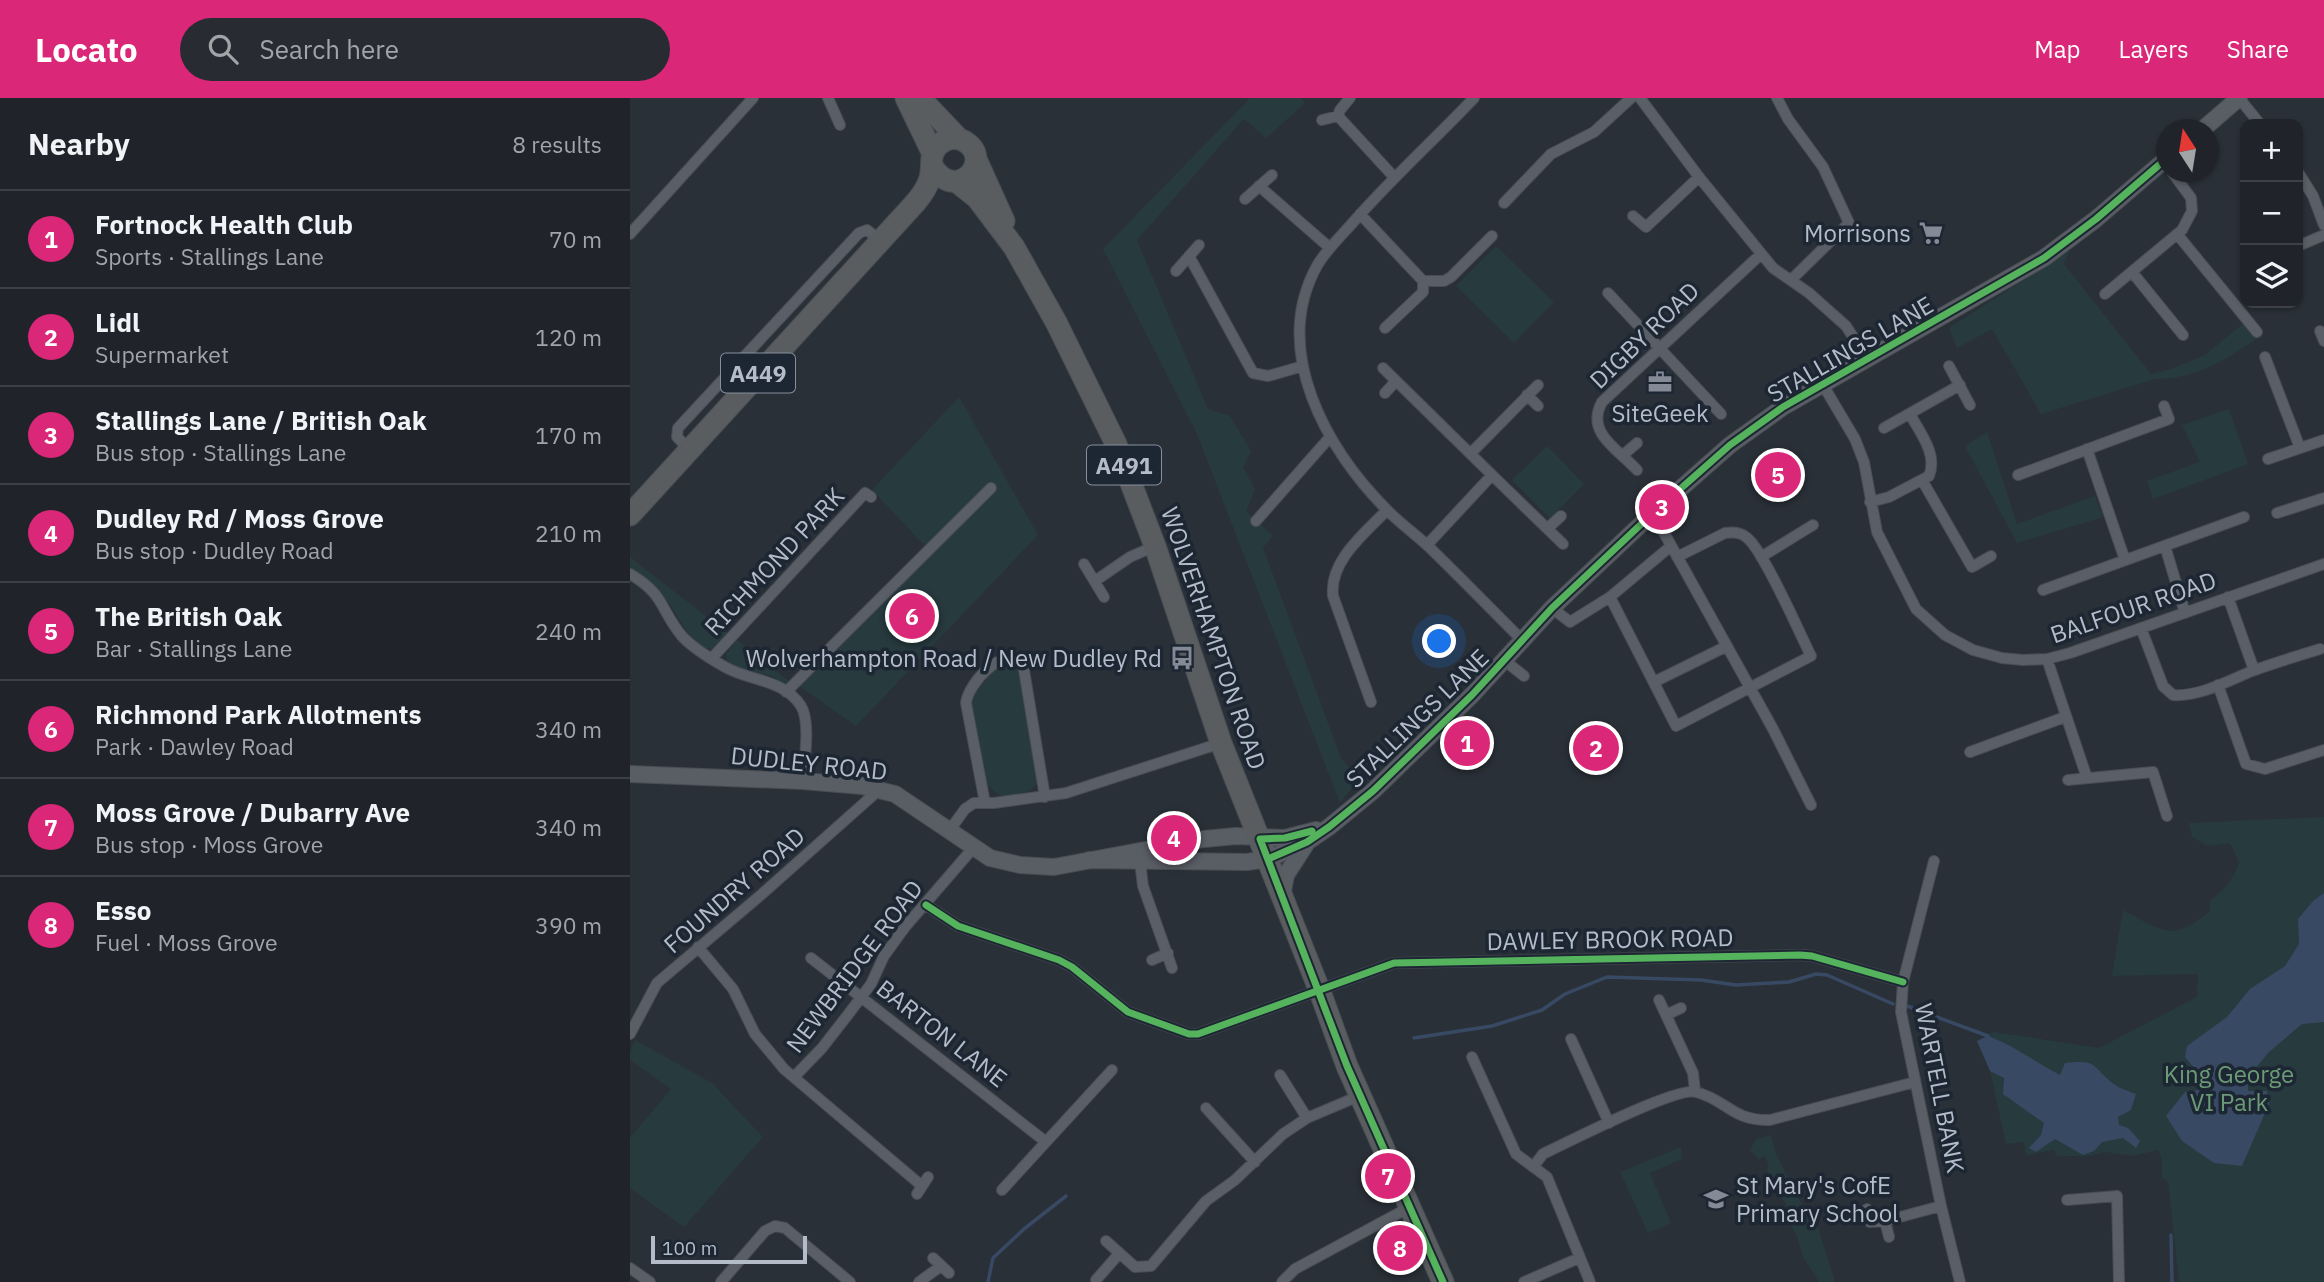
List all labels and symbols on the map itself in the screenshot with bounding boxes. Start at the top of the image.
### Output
north arrow [2156,119,2219,182]
place label: Morrisons [1804,217,1911,249]
supermarket icon: Morrisons [1917,219,1945,247]
street label: DIGBY ROAD [1582,275,1706,395]
street label: STALLINGS LANE [1761,288,1939,410]
road number: A449 [721,354,795,392]
office icon: SiteGeek [1646,368,1674,396]
place label: SiteGeek [1611,397,1709,429]
road number: A491 [1087,446,1161,484]
pin: 5 [1755,449,1801,501]
street label: RICHMOND PARK [697,480,851,642]
pin: 3 [1639,481,1685,533]
street label: WOLVERHAMPTON ROAD [1154,503,1274,773]
street label: BALFOUR ROAD [2046,564,2220,650]
pin: 6 [889,590,935,642]
your location [1422,624,1456,658]
place label: Wolverhampton Road / New Dudley Rd [746,642,1162,674]
street label: STALLINGS LANE [1339,642,1495,794]
bus stop icon: Wolverhampton Road / New Dudley Rd [1168,644,1196,672]
pin: 1 [1444,717,1490,769]
pin: 2 [1573,722,1619,774]
street label: DUDLEY ROAD [729,739,889,787]
pin: 4 [1151,812,1197,864]
street label: FOUNDRY ROAD [657,820,811,960]
street label: NEWBRIDGE ROAD [778,873,930,1059]
street label: DAWLEY BROOK ROAD [1486,921,1734,957]
street label: BARTON LANE [870,972,1014,1094]
street label: WARTELL BANK [1908,1001,1972,1175]
park label: King George VI Park [2164,1058,2294,1118]
pin: 7 [1365,1150,1411,1202]
place label: St Mary's CofE Primary School [1736,1169,1899,1229]
school or university icon: St Mary's CofE Primary School [1702,1185,1730,1213]
pin: 8 [1377,1222,1423,1274]
scale bar [651,1233,807,1265]

